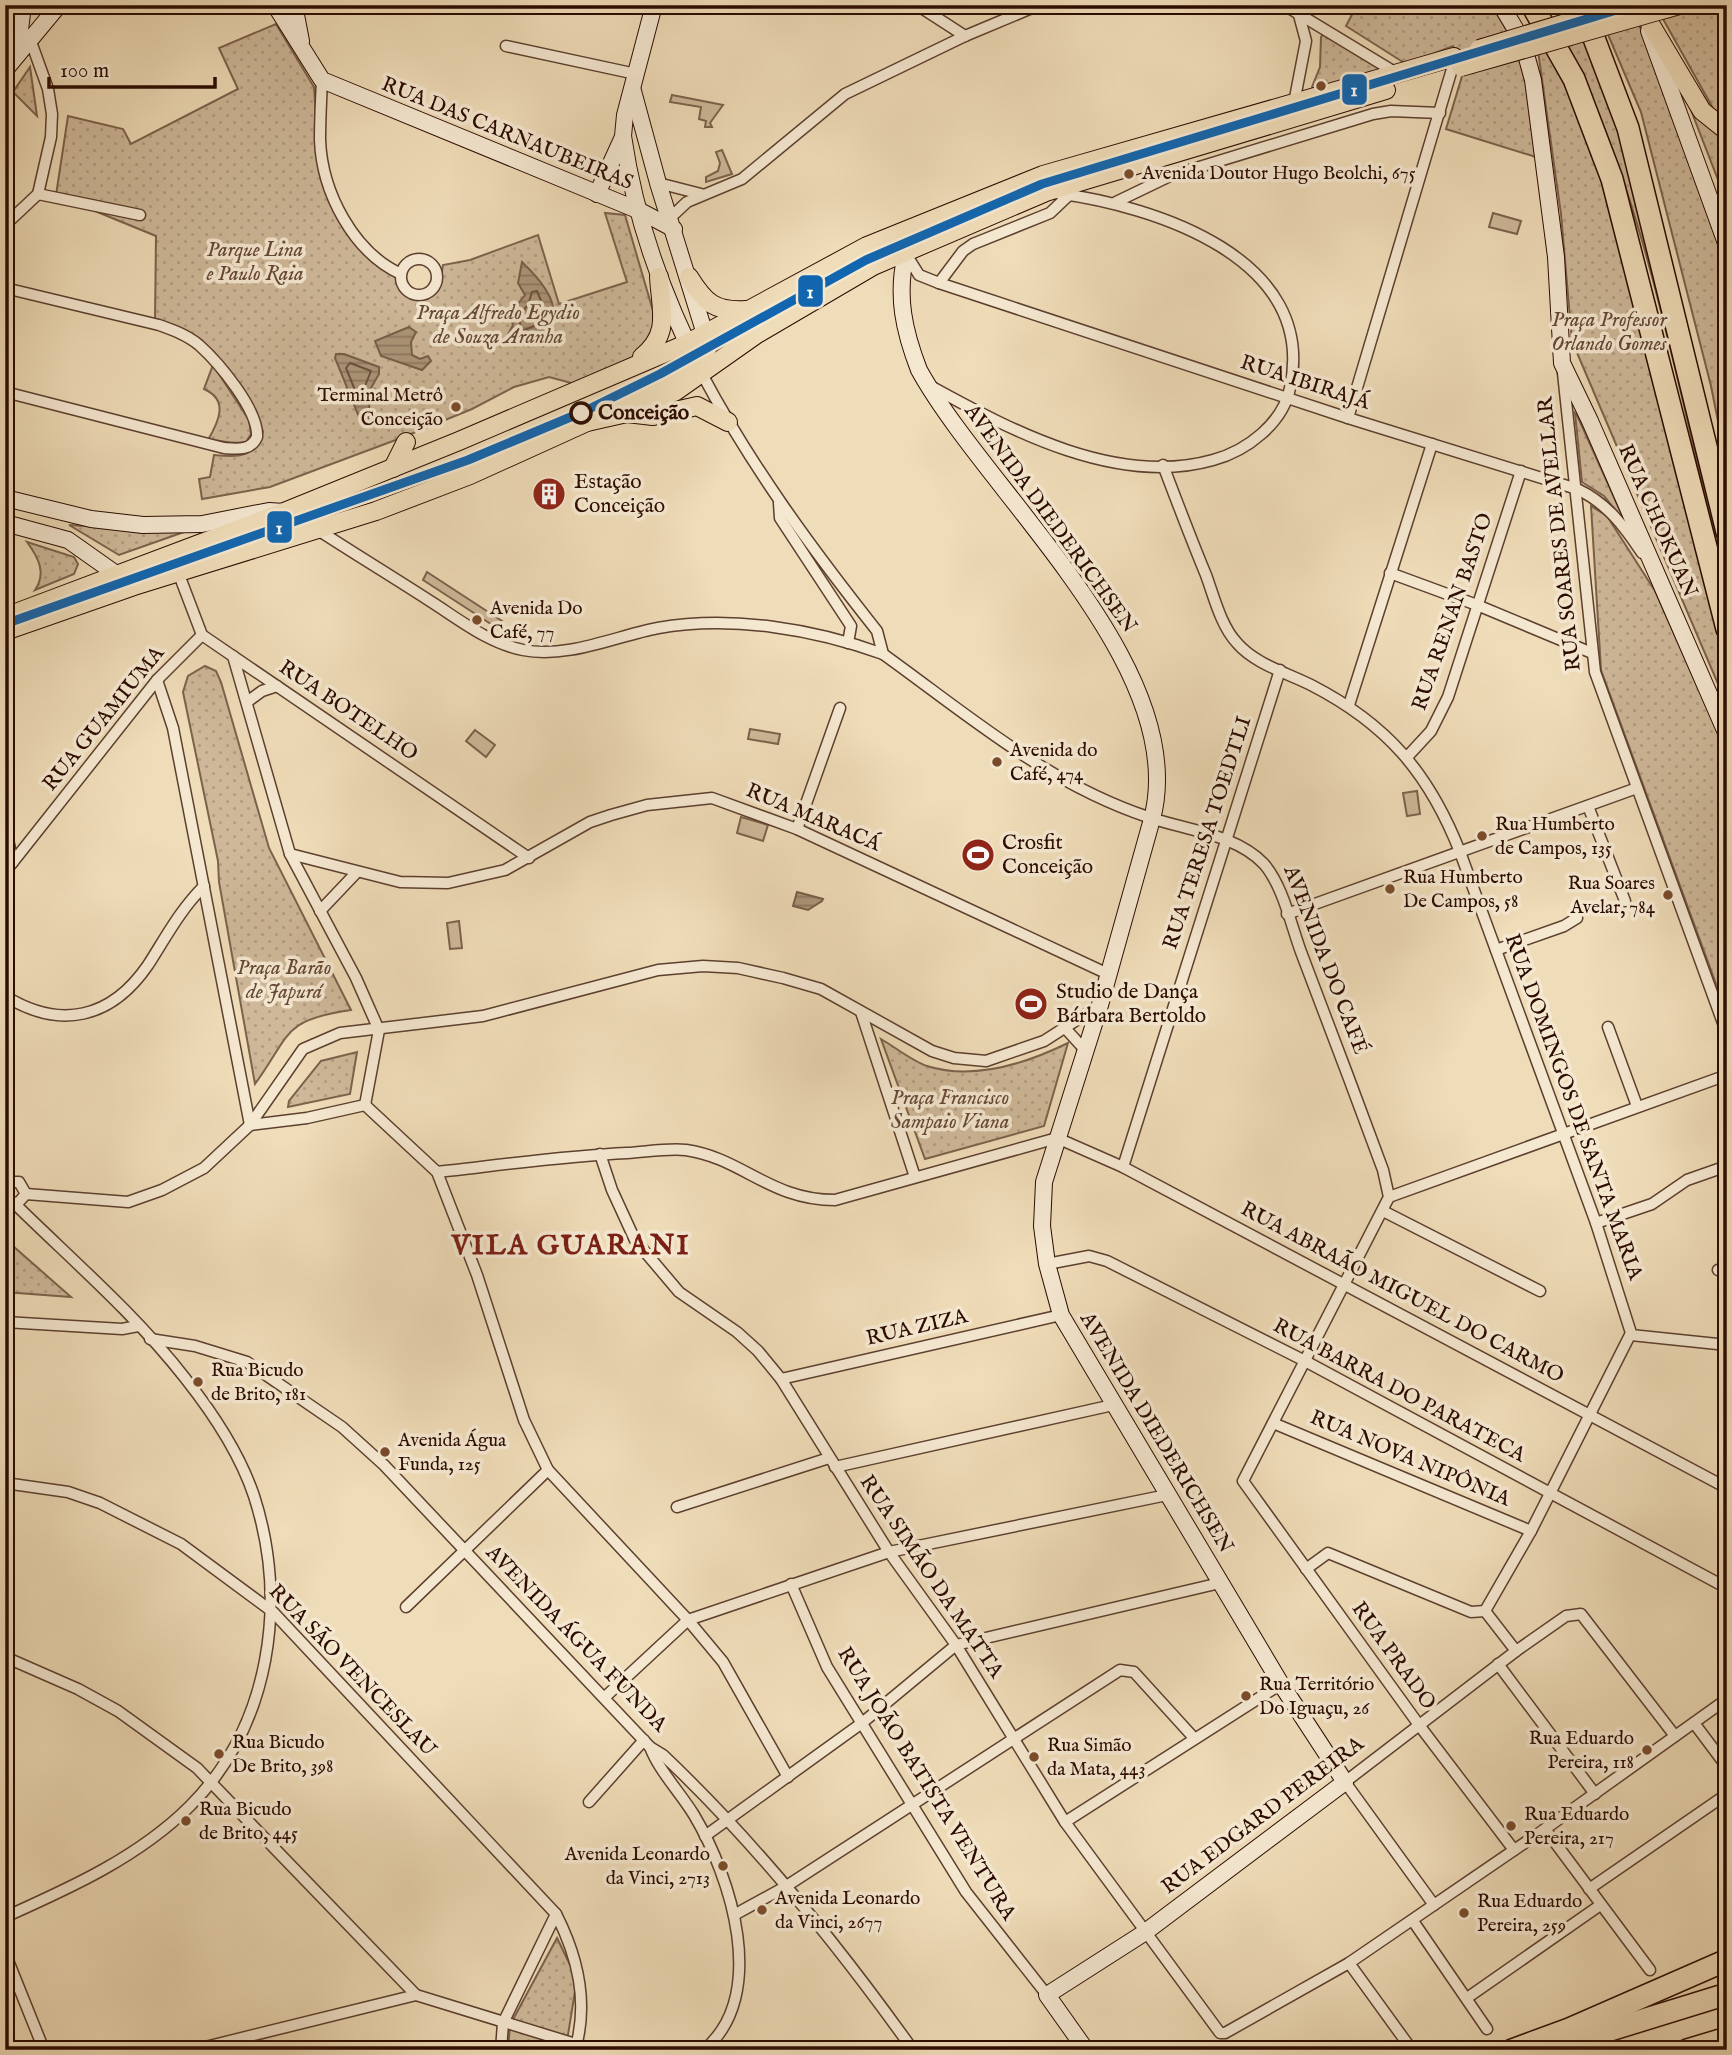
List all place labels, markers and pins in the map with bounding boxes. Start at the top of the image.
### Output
unlabelled marker [1314,79,1328,93]
place label: Avenida Doutor Hugo Beolchi, 675 [1141,162,1416,186]
marker: Avenida Doutor Hugo Beolchi, 675 [1122,167,1136,181]
place label: Terminal Metrô Conceição [318,384,443,432]
marker: Terminal Metrô Conceição [449,400,463,414]
place label: Conceição [598,400,690,427]
marker: Conceição [570,402,592,424]
place label: Estação Conceição [574,469,665,520]
building icon: Estação Conceição [530,475,568,513]
place label: Avenida Do Café, 77 [489,597,583,645]
marker: Avenida Do Café, 77 [470,613,484,627]
place label: Avenida do Café, 474 [1009,739,1097,787]
marker: Avenida do Café, 474 [990,755,1004,769]
place label: Rua Humberto de Campos, 135 [1495,813,1615,861]
marker: Rua Humberto de Campos, 135 [1475,829,1489,843]
place label: Crosfit Conceição [1002,830,1093,881]
sports icon: Crosfit Conceição [959,836,997,874]
place label: Rua Humberto De Campos, 58 [1403,866,1523,914]
place label: Rua Soares Avelar, 784 [1568,872,1656,920]
marker: Rua Humberto De Campos, 58 [1383,882,1397,896]
marker: Rua Soares Avelar, 784 [1661,888,1675,902]
place label: Studio de Dança Bárbara Bertoldo [1056,979,1206,1030]
sports icon: Studio de Dança Bárbara Bertoldo [1012,985,1050,1023]
place label: Rua Bicudo de Brito, 181 [211,1359,306,1407]
marker: Rua Bicudo de Brito, 181 [191,1375,205,1389]
place label: Avenida Água Funda, 125 [397,1428,507,1477]
marker: Avenida Água Funda, 125 [378,1445,392,1459]
place label: Rua Território Do Iguaçu, 26 [1259,1673,1374,1721]
marker: Rua Território Do Iguaçu, 26 [1239,1689,1253,1703]
place label: Rua Eduardo Pereira, 118 [1529,1727,1634,1775]
place label: Rua Bicudo De Brito, 398 [232,1731,333,1779]
place label: Rua Simão da Mata, 443 [1047,1734,1146,1782]
marker: Rua Eduardo Pereira, 118 [1640,1743,1654,1757]
marker: Rua Bicudo De Brito, 398 [212,1747,226,1761]
marker: Rua Simão da Mata, 443 [1027,1750,1041,1764]
place label: Rua Bicudo de Brito, 445 [199,1798,298,1846]
place label: Rua Eduardo Pereira, 217 [1524,1803,1629,1851]
marker: Rua Bicudo de Brito, 445 [179,1814,193,1828]
marker: Rua Eduardo Pereira, 217 [1504,1819,1518,1833]
place label: Avenida Leonardo da Vinci, 2713 [564,1843,710,1891]
marker: Avenida Leonardo da Vinci, 2713 [716,1859,730,1873]
place label: Avenida Leonardo da Vinci, 2677 [774,1887,920,1935]
place label: Rua Eduardo Pereira, 259 [1477,1890,1582,1938]
marker: Avenida Leonardo da Vinci, 2677 [755,1903,769,1917]
marker: Rua Eduardo Pereira, 259 [1457,1906,1471,1920]

